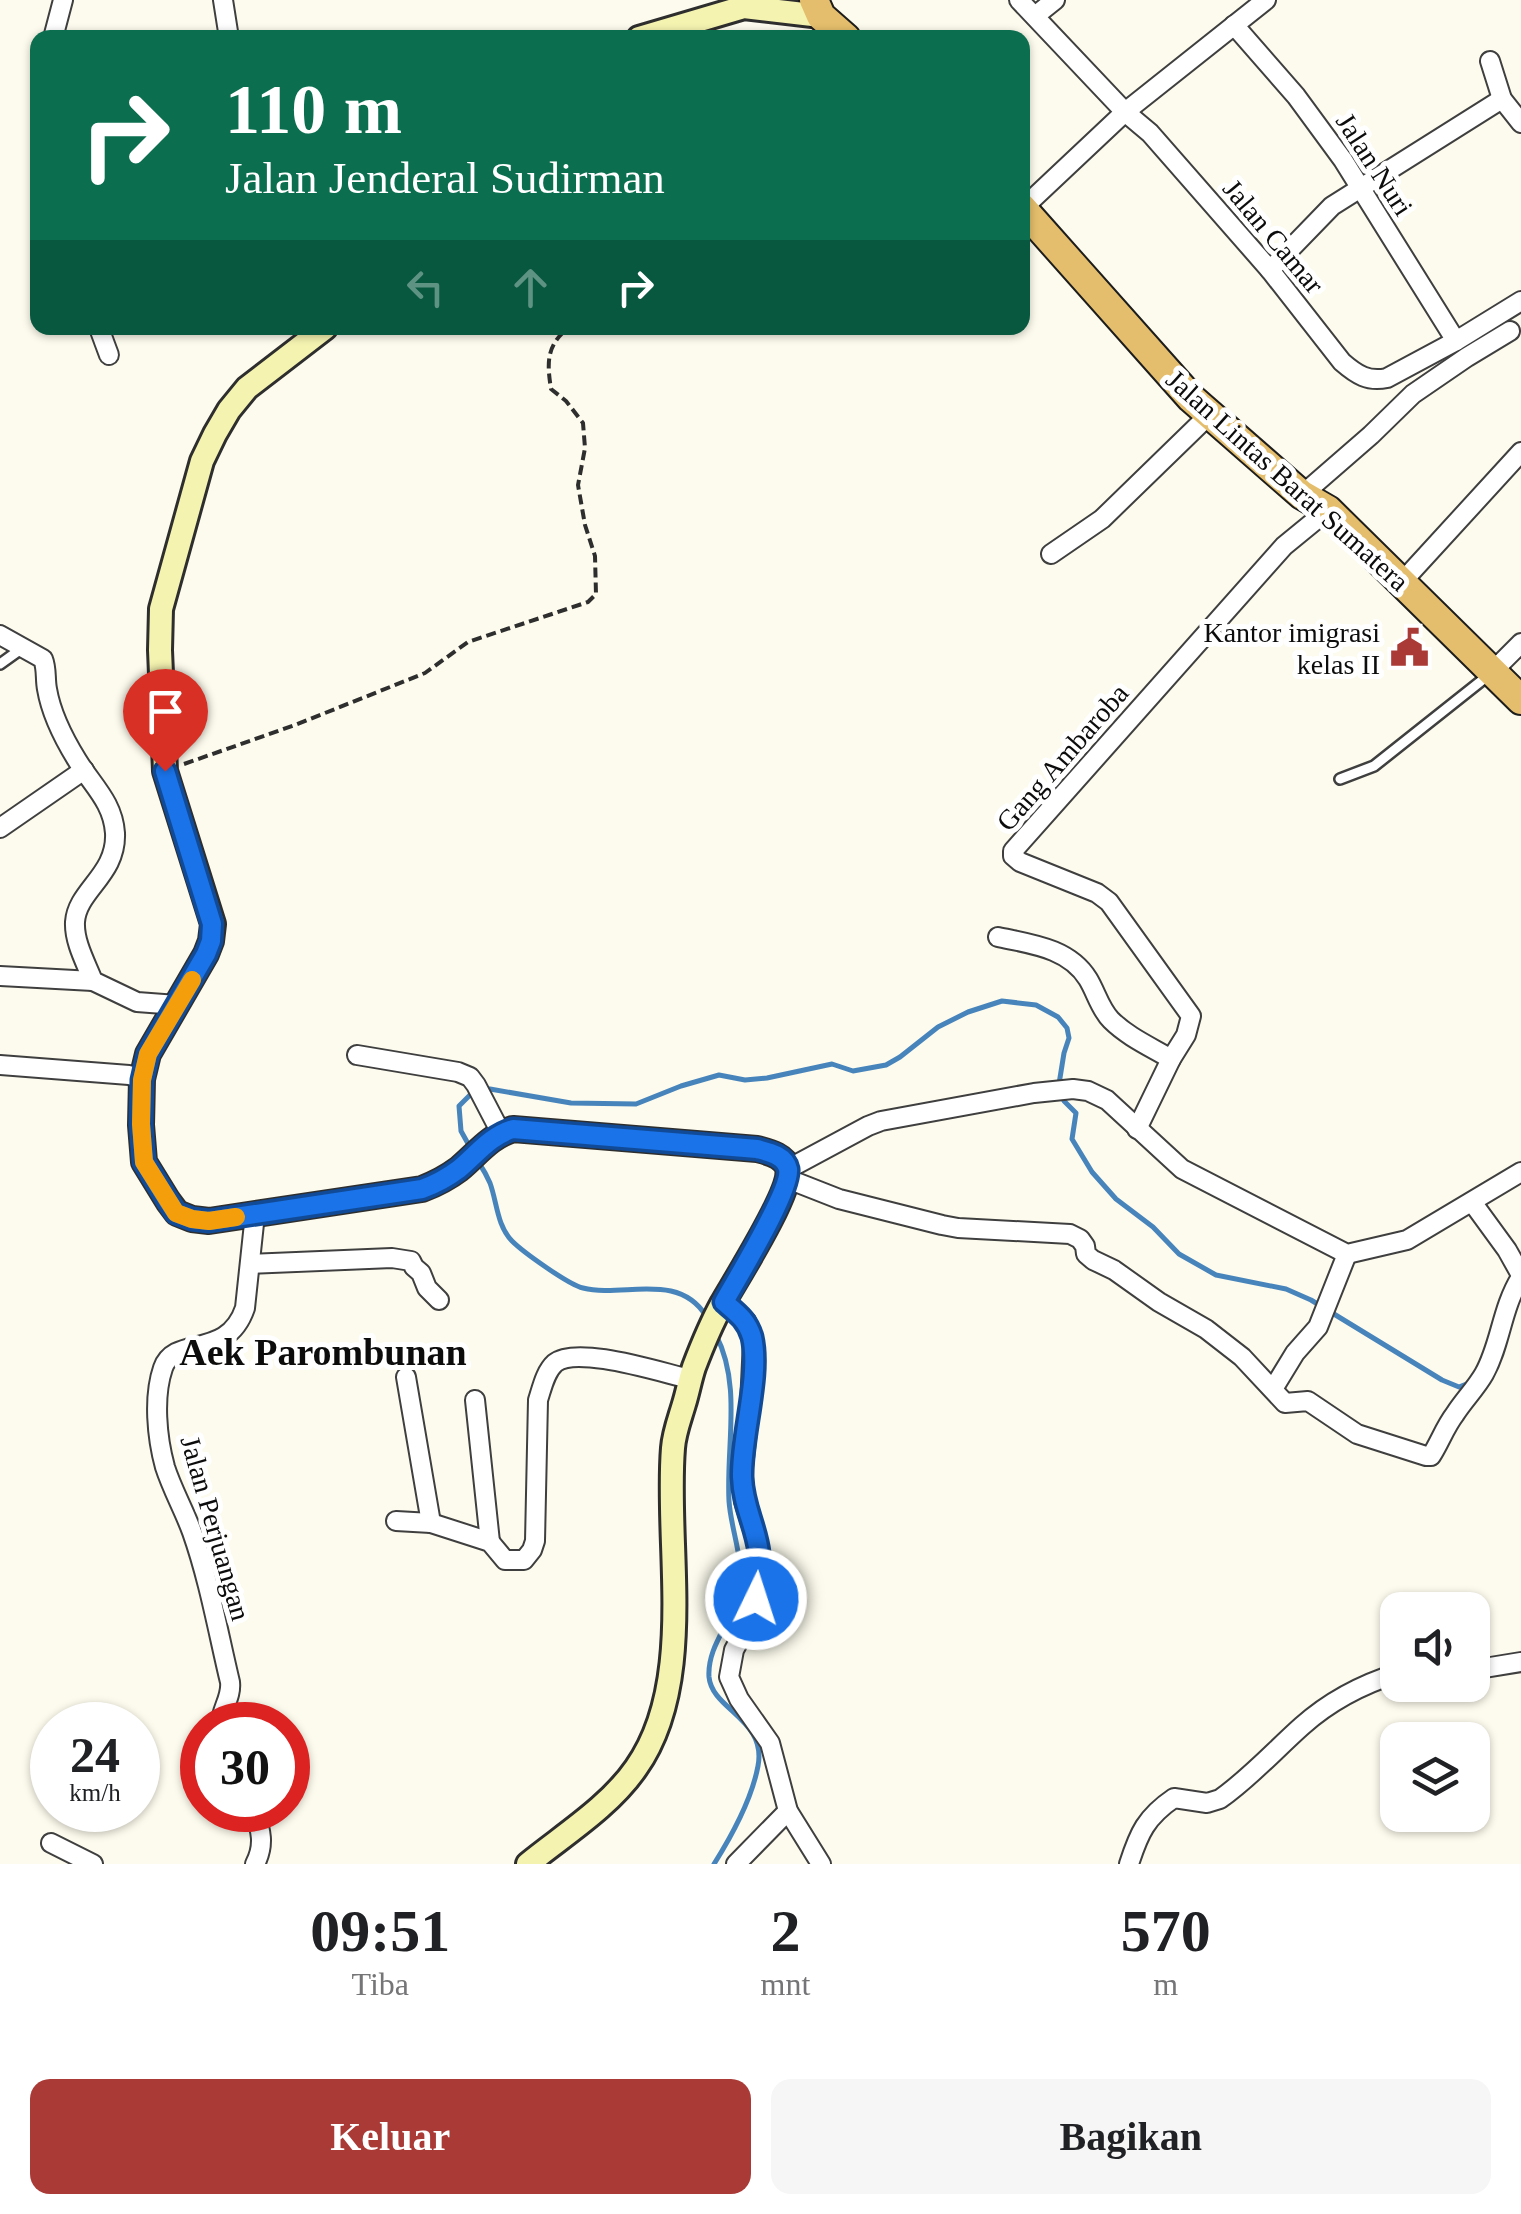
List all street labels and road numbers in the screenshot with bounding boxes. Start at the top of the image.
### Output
street label: Jalan Nuri [1330,107,1419,221]
street label: Jalan Camar [1217,173,1331,300]
street label: Jalan Lintas Barat Sumatera [1160,364,1415,598]
street label: Gang Ambaroba [990,677,1135,837]
street label: Jalan Perjuangan [174,1432,257,1624]

